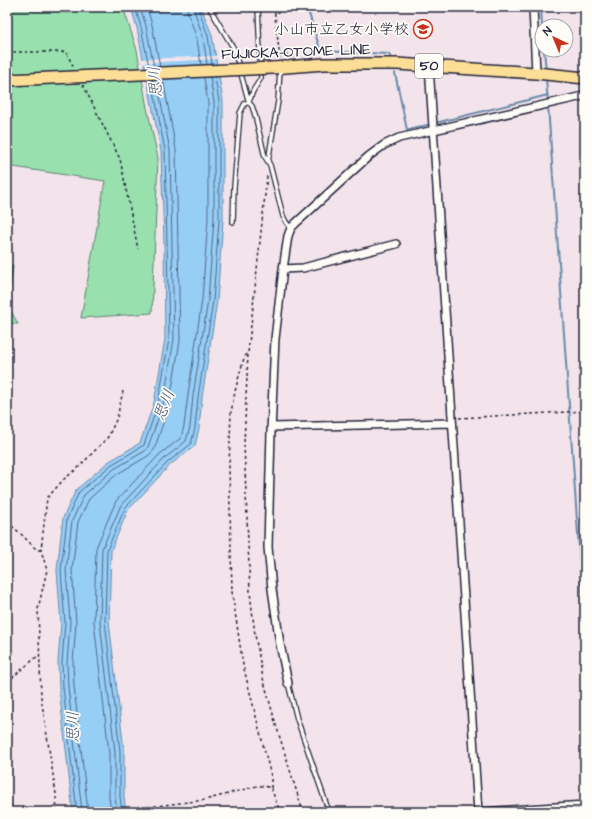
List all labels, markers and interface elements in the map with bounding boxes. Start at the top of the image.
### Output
school or university icon: 小山市立乙女小学校 [412,18,434,40]
north arrow [534,18,574,58]
place label: 小山市立乙女小学校 [274,19,409,40]
text: N [540,23,555,39]
street label: FUJIOKA-OTOME LINE [221,39,371,65]
road number: 50 [415,54,443,78]
water label: 思川 [143,65,167,99]
water label: 思川 [148,386,180,424]
water label: 思川 [62,711,84,743]

